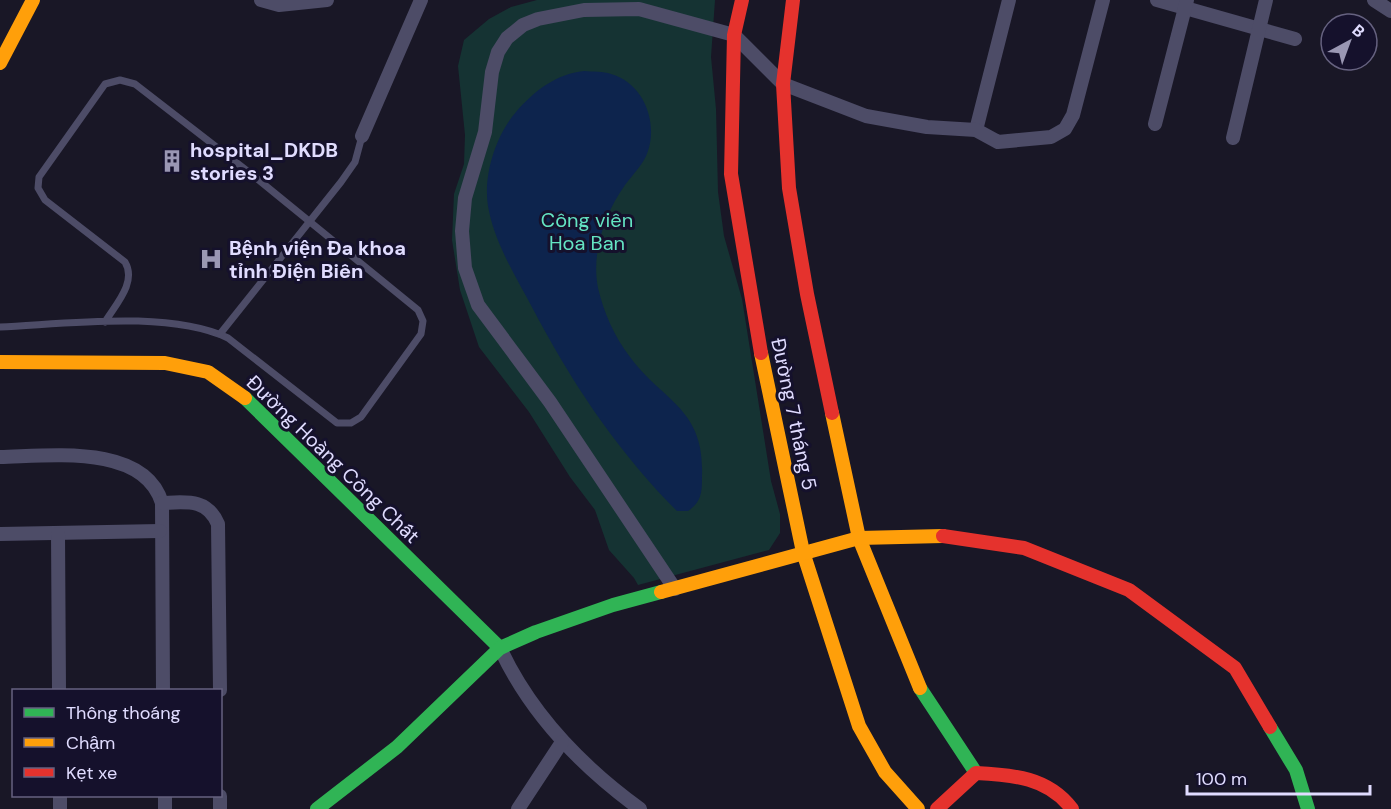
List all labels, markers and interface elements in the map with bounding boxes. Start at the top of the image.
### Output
north arrow [1319,12,1379,72]
text: B [1348,20,1369,42]
place label: hospital_DKDB stories 3 [190,137,338,186]
building icon: hospital_DKDB stories 3 [159,148,185,174]
park label: Công viên Hoa Ban [541,207,633,256]
place label: Bệnh viện Đa khoa tỉnh Điện Biên [229,235,406,284]
hospital icon: Bệnh viện Đa khoa tỉnh Điện Biên [198,246,224,272]
street label: Đường 7 tháng 5 [765,335,823,493]
street label: Đường Hoàng Công Chất [241,369,425,549]
legend [12,689,222,797]
text: Thông thoáng [66,701,181,725]
text: Chậm [66,731,115,755]
scale bar [1187,758,1370,796]
text: Kẹt xe [66,761,117,785]
text: 100 m [1196,767,1247,791]

